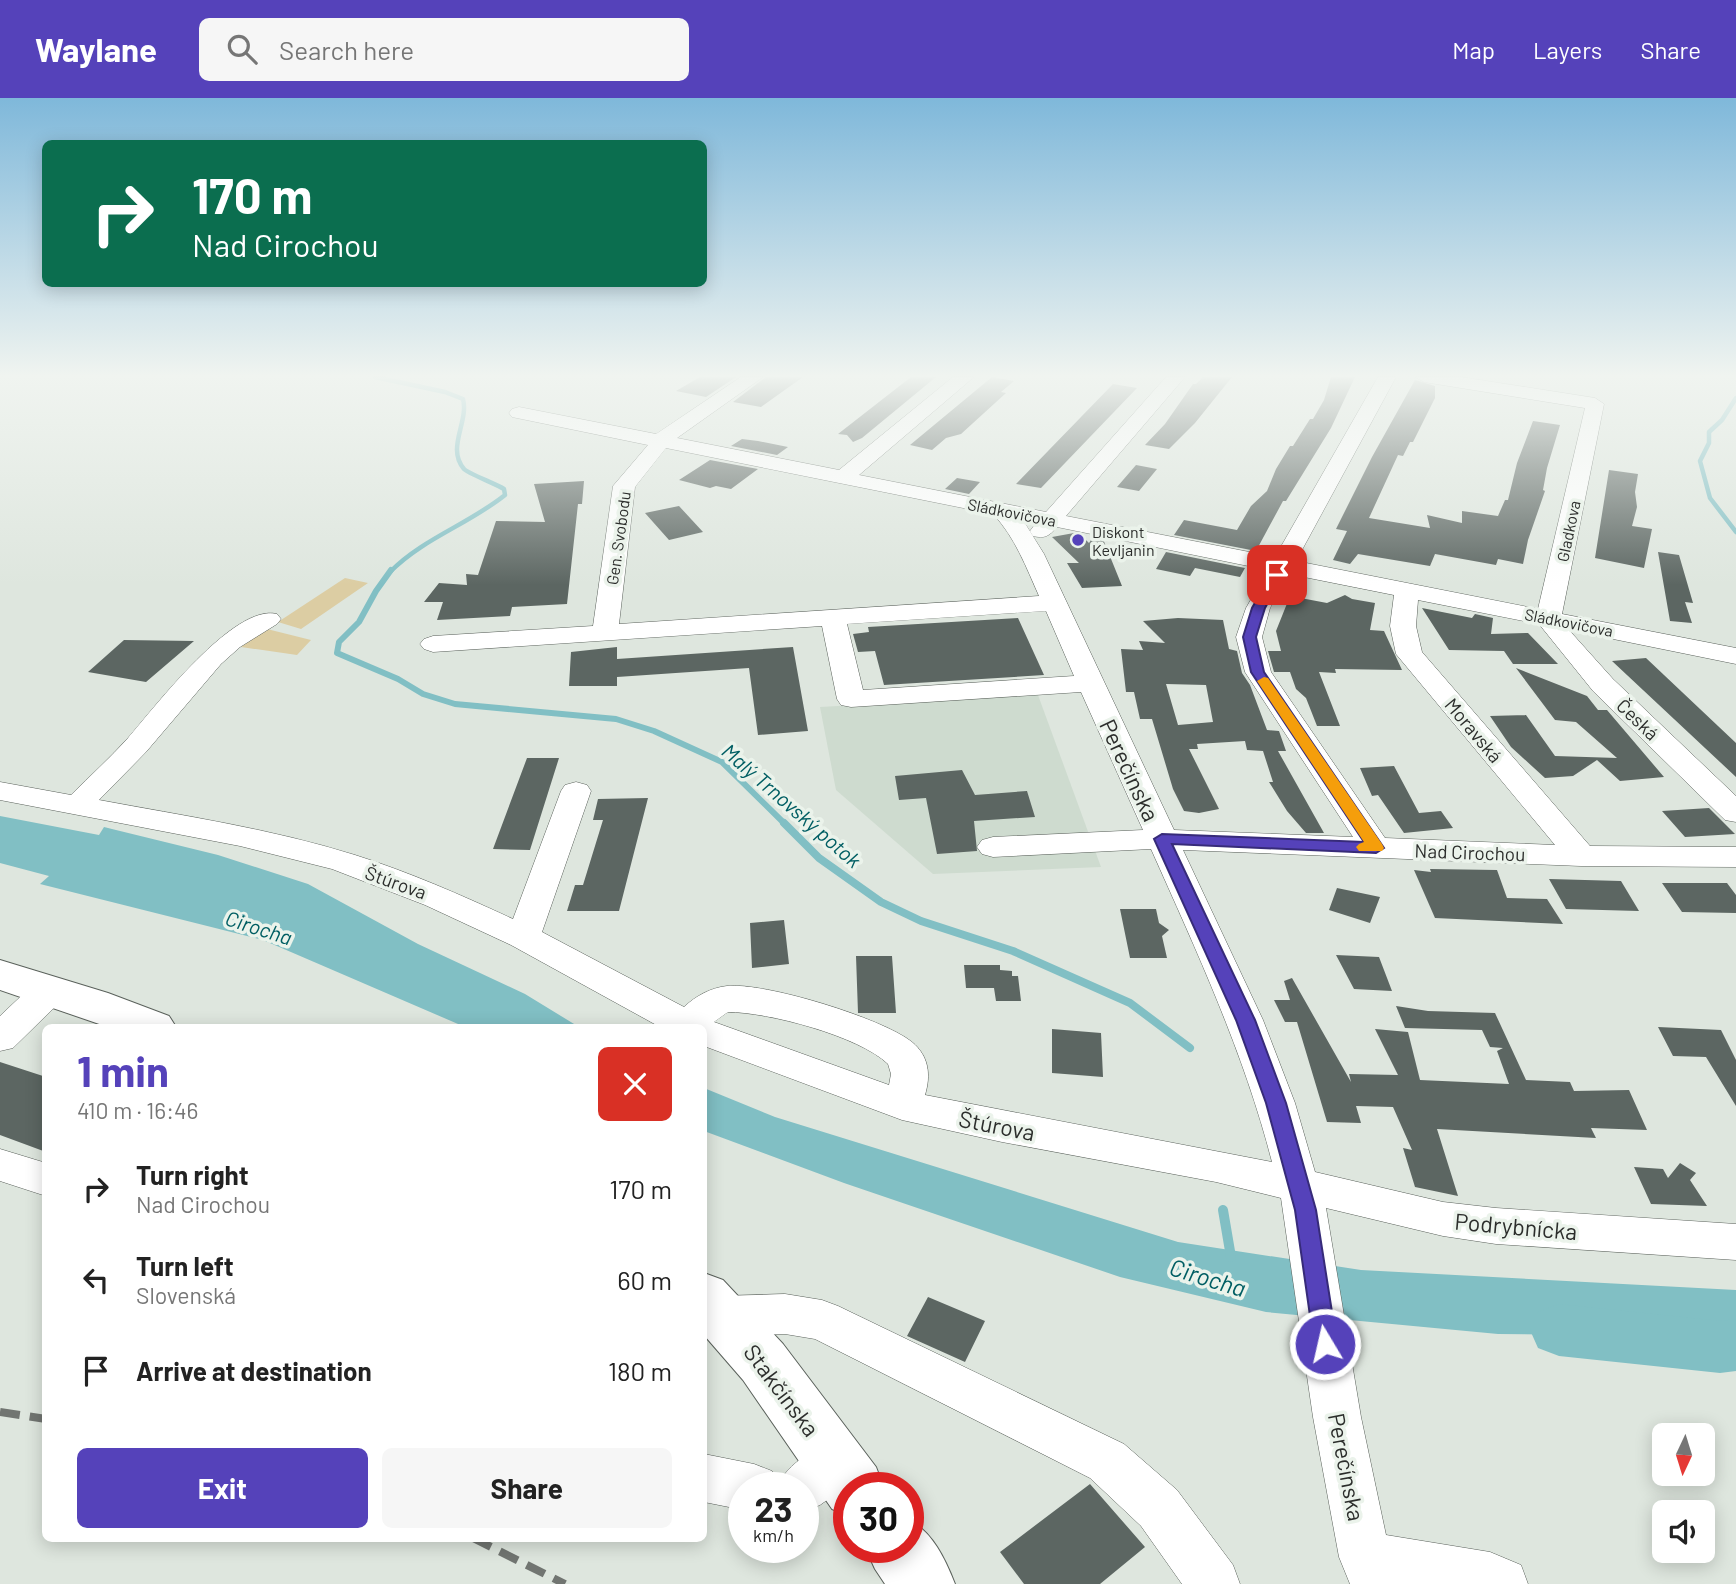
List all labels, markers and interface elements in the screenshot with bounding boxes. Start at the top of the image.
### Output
search box [199,18,689,81]
text: Waylane [35,29,157,69]
icon: search [223,30,261,68]
text: Search here [279,34,414,65]
text: Map [1452,35,1495,64]
text: Layers [1533,35,1602,64]
text: Share [1640,35,1701,64]
text: 170 m [192,165,312,224]
icon: right [77,168,168,259]
text: Nad Cirochou [192,225,379,263]
street label: Gen. Svobodu [602,490,634,586]
street label: Sládkovičova [966,494,1058,530]
street label: Gladkova [1552,499,1584,563]
place label: Diskont Kevljanin [1092,522,1155,559]
marker: Diskont Kevljanin [1070,532,1086,548]
pin [1247,545,1307,605]
icon: arrive [1258,556,1296,594]
street label: Sládkovičova [1523,604,1615,640]
street label: Moravská [1440,693,1508,767]
street label: Česká [1612,693,1664,745]
street label: Perečínska [1094,715,1166,825]
water label: Malý Trnovský potok [717,738,867,873]
street label: Nad Cirochou [1414,839,1526,865]
street label: Štúrova [362,860,430,904]
water label: Cirocha [222,905,296,949]
text: 1 min [77,1045,169,1095]
button: close [598,1047,672,1121]
text: 410 m · 16:46 [77,1096,198,1124]
street label: Štúrova [957,1104,1037,1146]
text: Turn right [136,1159,249,1190]
icon: right [77,1170,115,1208]
text: 170 m [609,1173,672,1204]
text: Nad Cirochou [136,1190,270,1218]
street label: Podrybnícka [1454,1207,1578,1245]
text: Turn left [136,1250,234,1281]
water label: Cirocha [1166,1252,1250,1302]
icon: left [77,1261,115,1299]
text: 60 m [617,1264,672,1295]
text: Slovenská [136,1281,236,1309]
position arrow [1288,1307,1362,1381]
street label: Stakčínska [738,1338,826,1442]
icon: arrive [77,1352,115,1390]
text: Arrive at destination [136,1355,372,1386]
text: 180 m [608,1355,672,1386]
street label: Perečínska [1323,1411,1371,1523]
north arrow [1652,1423,1715,1486]
map controls [1652,1423,1715,1563]
button: Exit [77,1448,368,1528]
button: Share [382,1448,672,1528]
speed limit sign: 30 [833,1472,924,1563]
text: 23 [754,1487,793,1529]
button: sound [1652,1500,1715,1563]
text: km/h [753,1524,794,1546]

